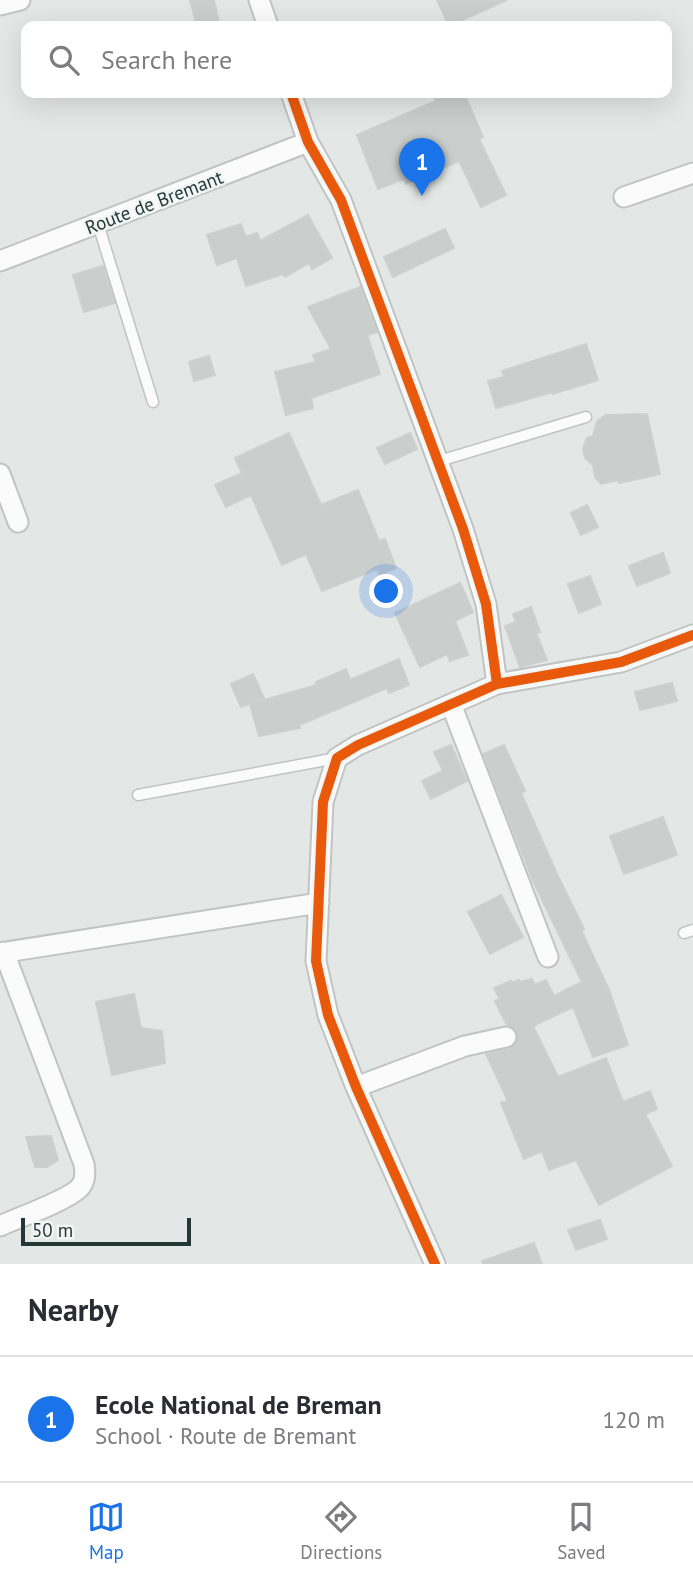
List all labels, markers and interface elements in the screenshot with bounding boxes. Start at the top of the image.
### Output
search box [21,21,672,98]
icon: search [45,41,83,79]
text: Search here [101,43,232,76]
pin: 1 [399,138,445,196]
street label: Route de Bremant [82,165,227,239]
your location [369,574,403,608]
scale bar [21,1215,191,1247]
text: 50 m [32,1218,73,1242]
text: Nearby [28,1290,118,1329]
text: Ecole National de Breman [95,1388,382,1421]
text: 1 [44,1405,58,1434]
text: 120 m [603,1405,665,1434]
text: School · Route de Bremant [95,1421,356,1450]
tab: Map [87,1498,125,1564]
tab: Directions [300,1498,382,1564]
tab: Saved [557,1498,606,1564]

